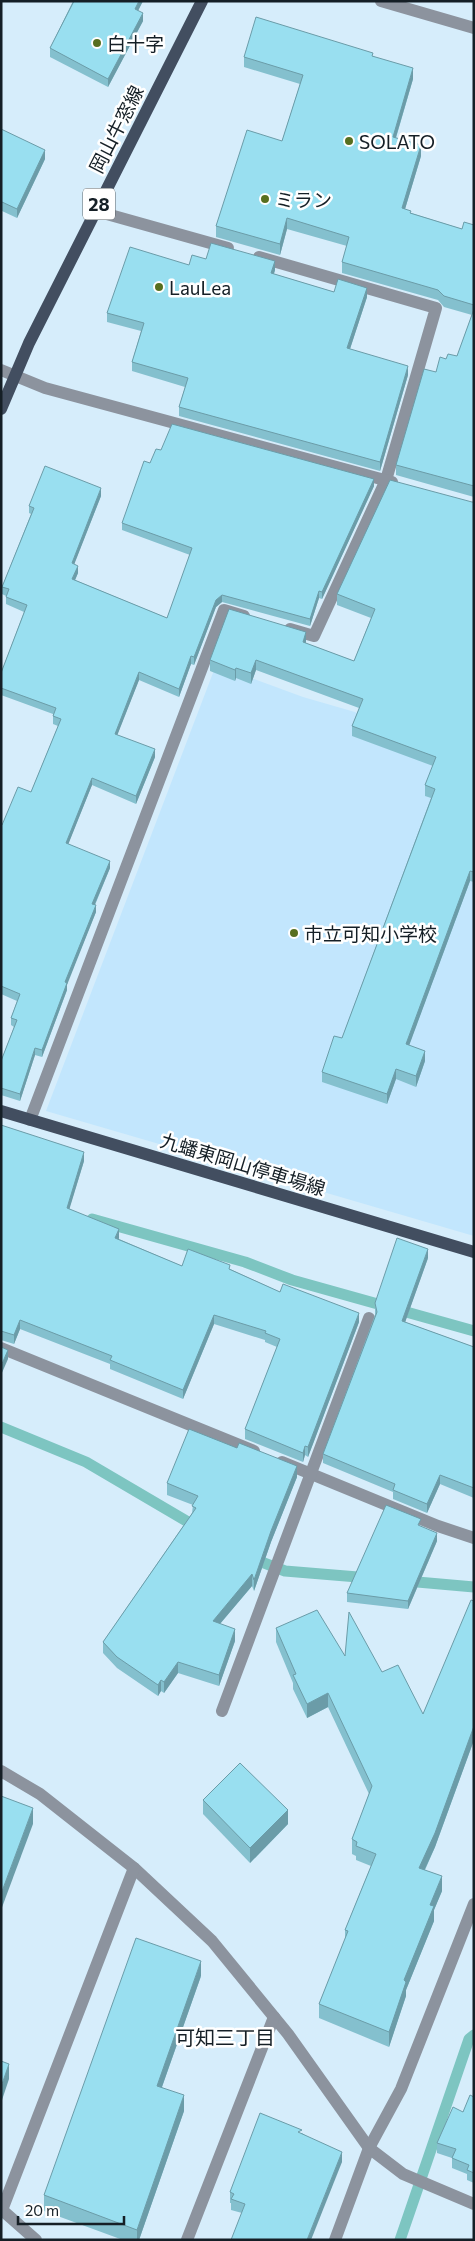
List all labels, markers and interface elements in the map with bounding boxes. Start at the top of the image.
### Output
place label: 白十字 [107,32,164,55]
marker: 白十字 [91,37,103,49]
street label: 岡山牛窓線 [84,81,148,177]
place label: SOLATO [359,130,435,153]
marker: SOLATO [343,135,355,147]
road number: 28 [83,188,115,220]
place label: ミラン [275,188,332,211]
marker: ミラン [259,193,271,205]
place label: LauLea [169,276,231,299]
marker: LauLea [153,281,165,293]
place label: 市立可知小学校 [304,922,437,945]
marker: 市立可知小学校 [288,927,300,939]
street label: 九蟠東岡山停車場線 [158,1128,328,1200]
district label: 可知三丁目 [175,2025,275,2049]
scale bar [18,2194,124,2226]
text: 20 m [25,2201,59,2219]

